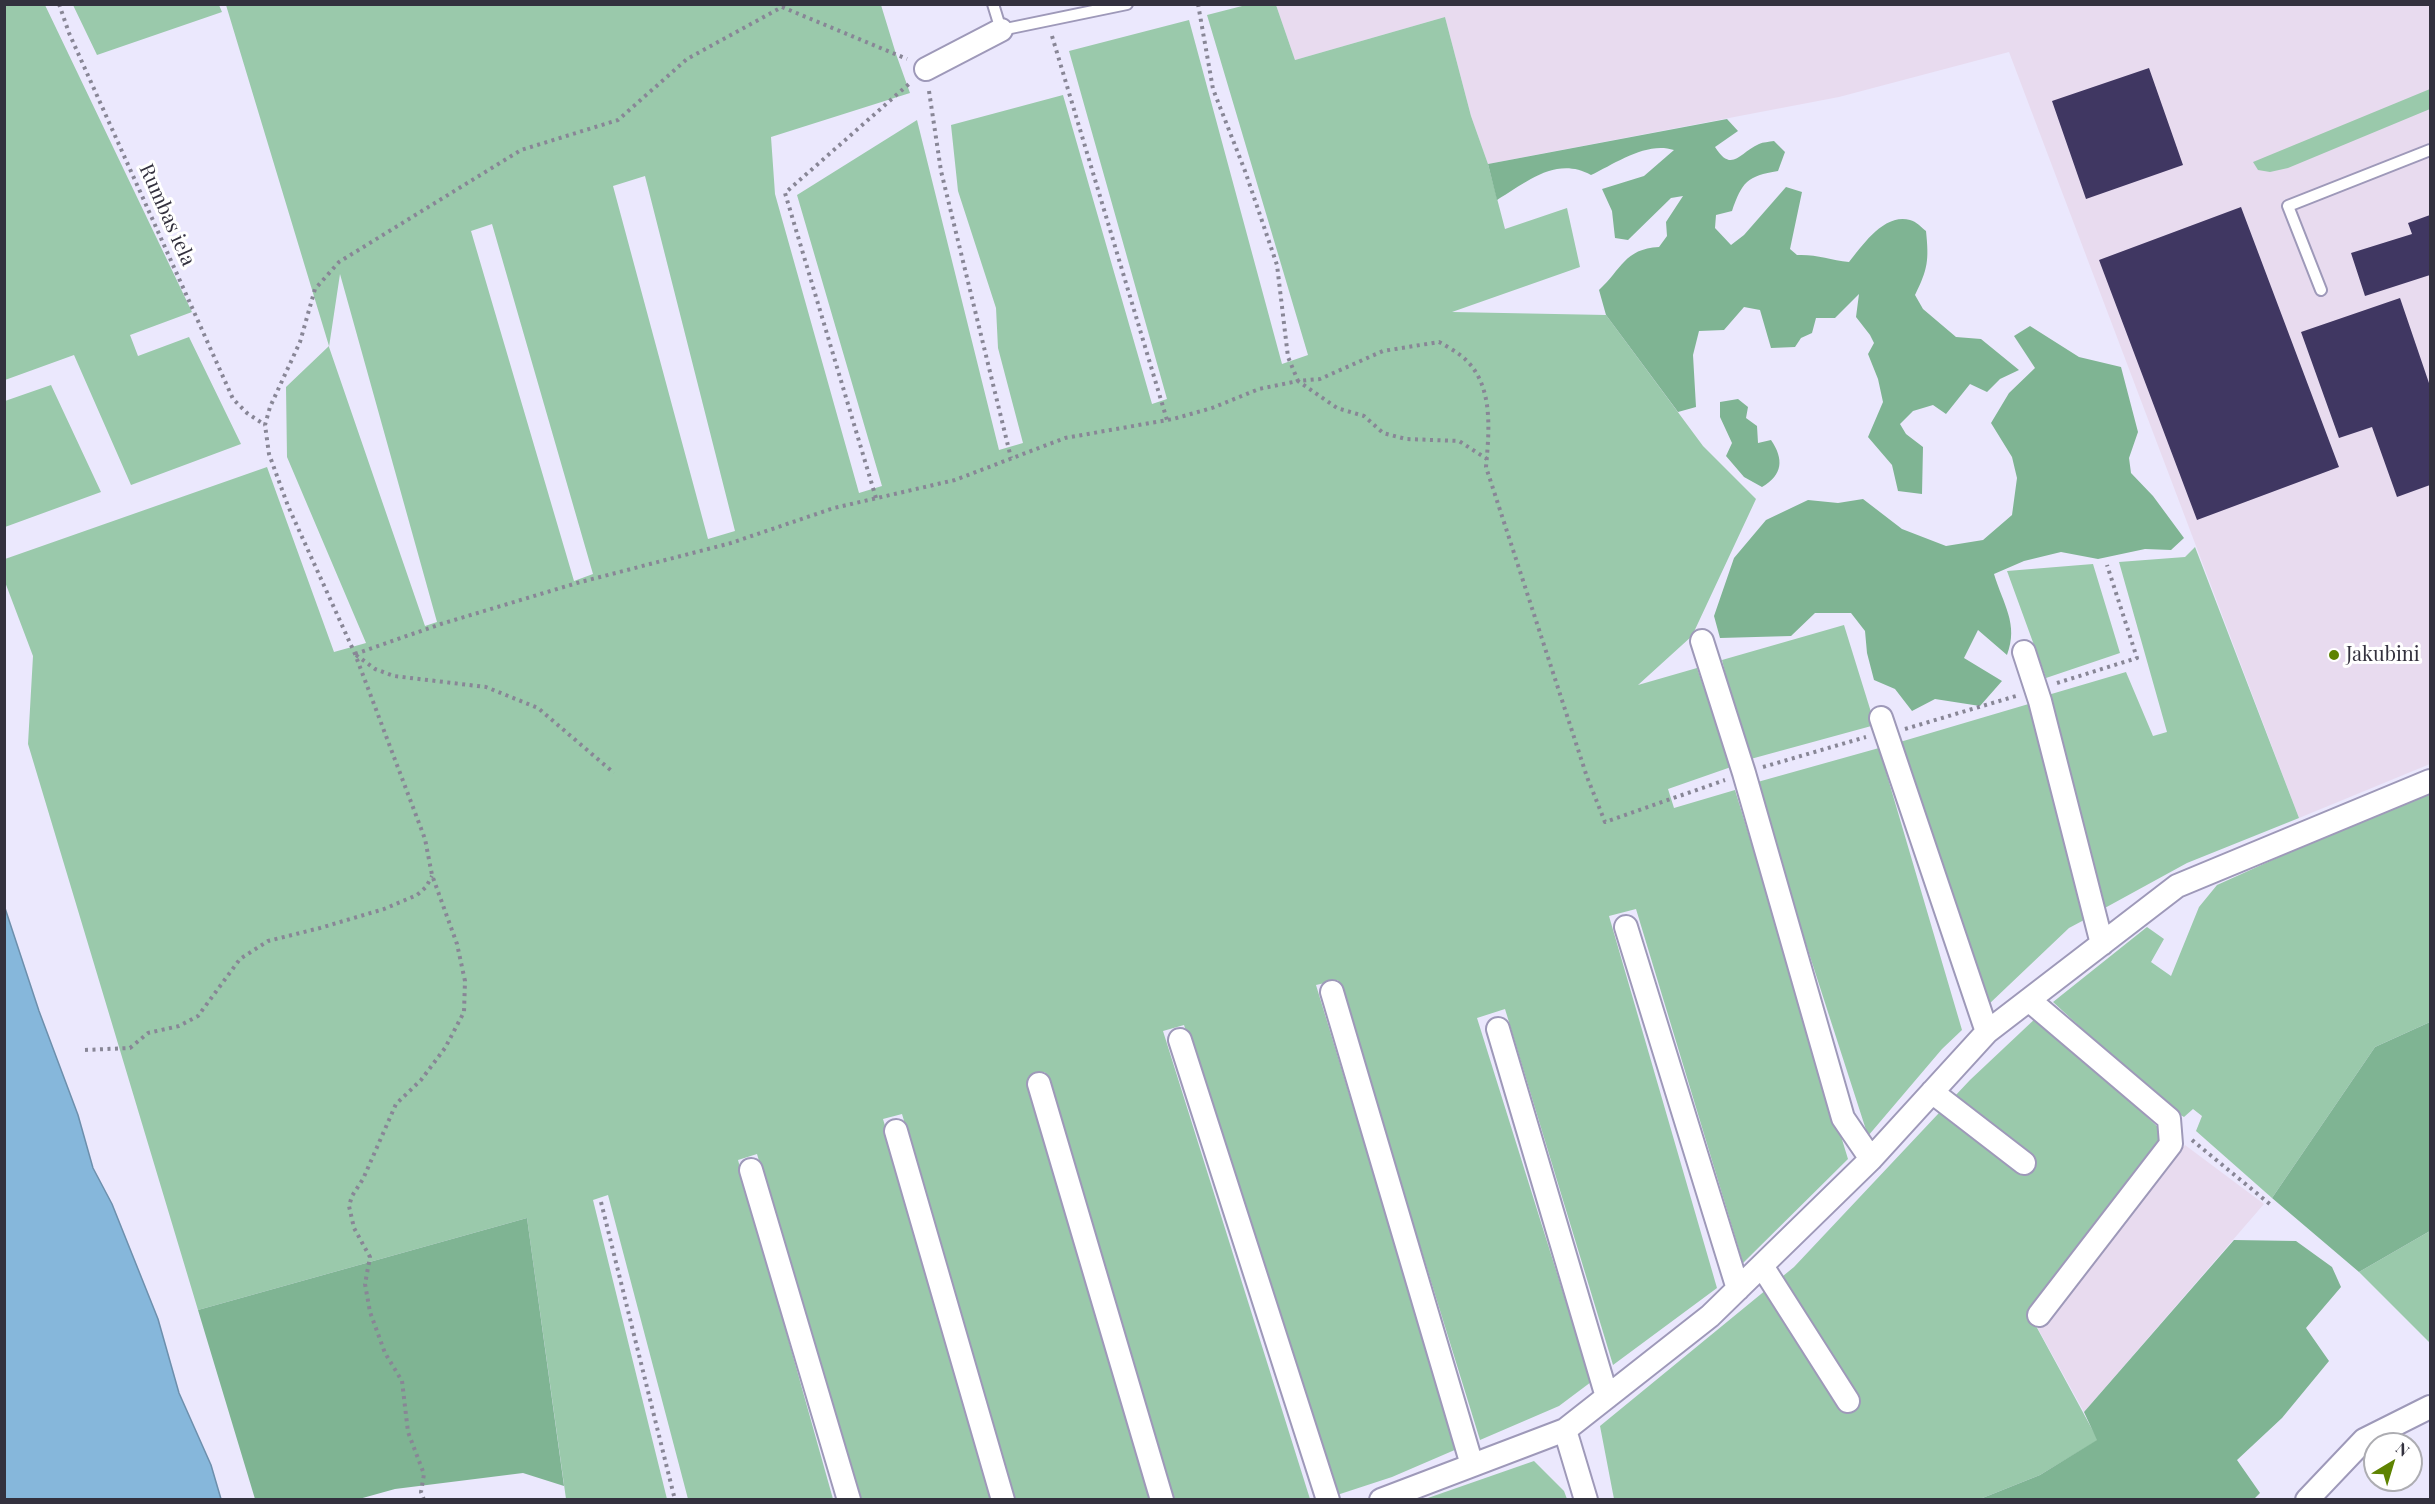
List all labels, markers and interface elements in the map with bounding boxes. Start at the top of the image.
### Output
street label: Rumbas iela [134,160,200,270]
place label: Jakubini [2346,643,2420,667]
marker: Jakubini [2327,648,2341,662]
north arrow [2363,1432,2423,1492]
text: N [2392,1437,2414,1461]

